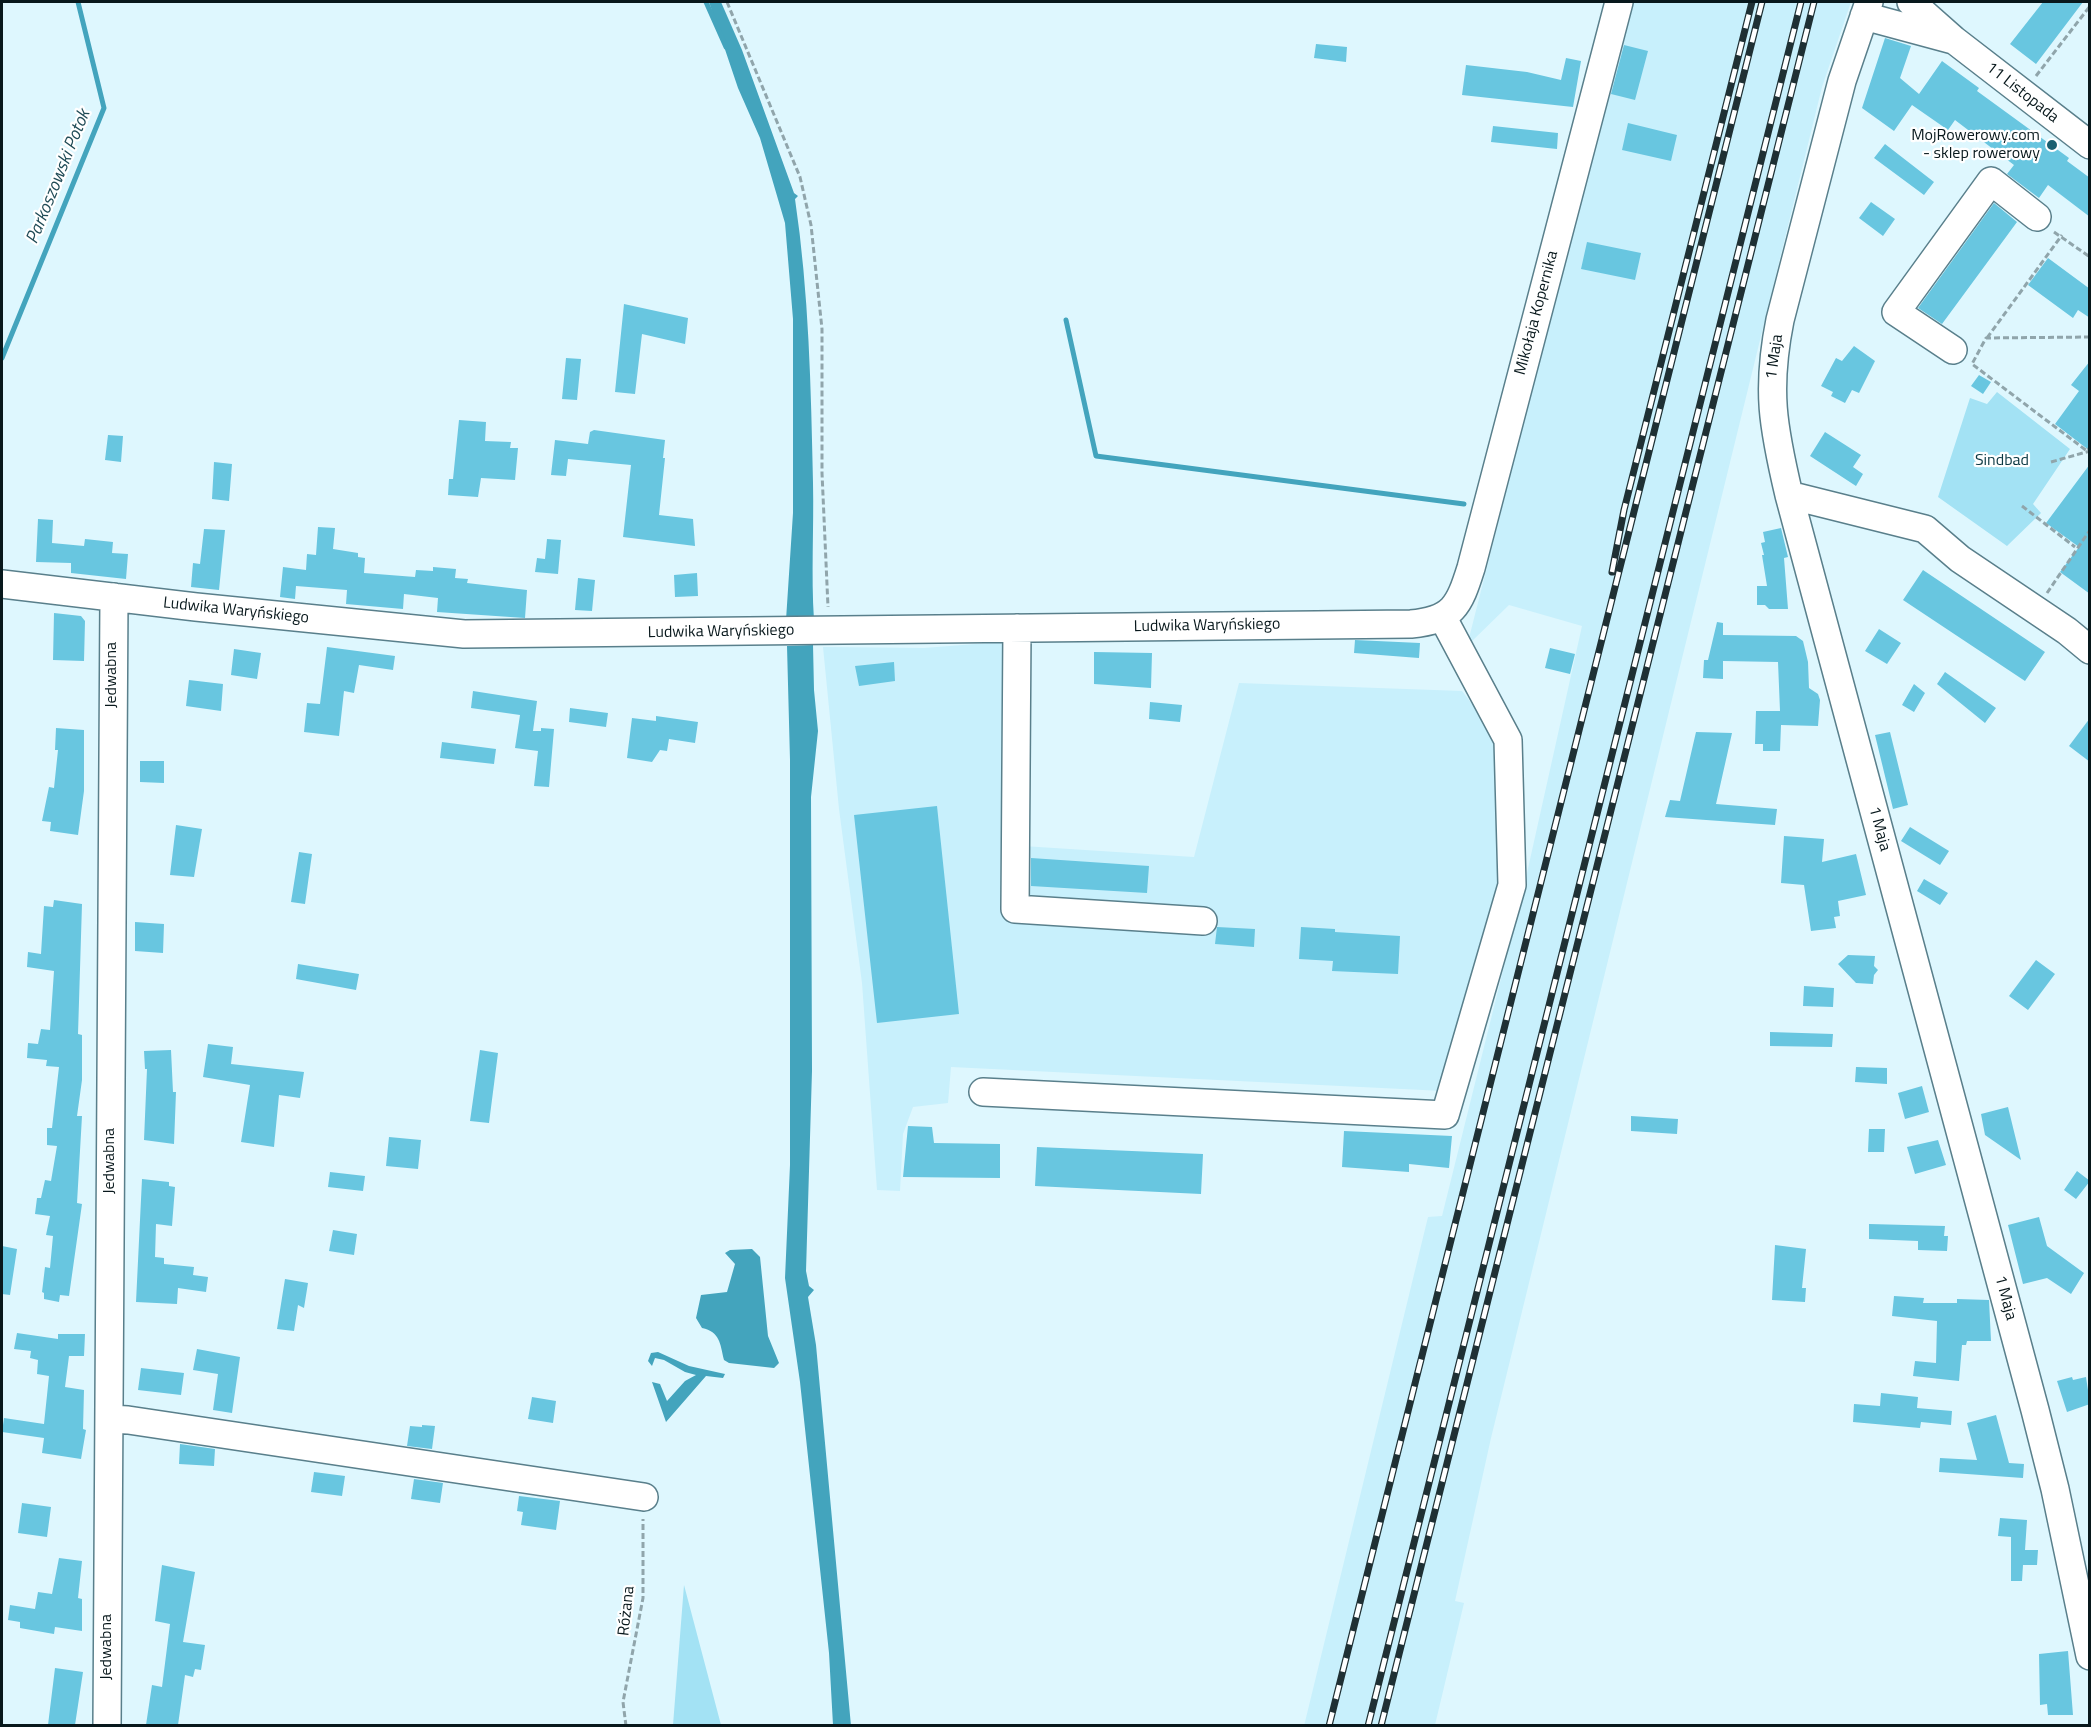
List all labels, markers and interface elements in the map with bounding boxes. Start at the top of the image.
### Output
street label: 11 Listopada [1982,59,2062,127]
water label: Parkoszowski Potok [22,107,96,247]
place label: MojRowerowy.com - sklep rowerowy [1911,126,2040,164]
marker: MojRowerowy.com - sklep rowerowy [2045,138,2059,152]
street label: Mikołaja Kopernika [1511,249,1563,377]
street label: 1 Maja [1762,333,1788,381]
park label: Sindbad [1975,451,2029,471]
street label: Ludwika Waryńskiego [162,594,310,628]
street label: Ludwika Waryńskiego [1134,615,1280,637]
street label: Ludwika Waryńskiego [648,621,794,643]
street label: Jedwabna [102,642,122,708]
street label: 1 Maja [1864,805,1894,853]
street label: Jedwabna [100,1128,120,1194]
street label: 1 Maja [1990,1274,2020,1322]
street label: Różana [615,1585,639,1637]
street label: Jedwabna [97,1614,117,1680]

